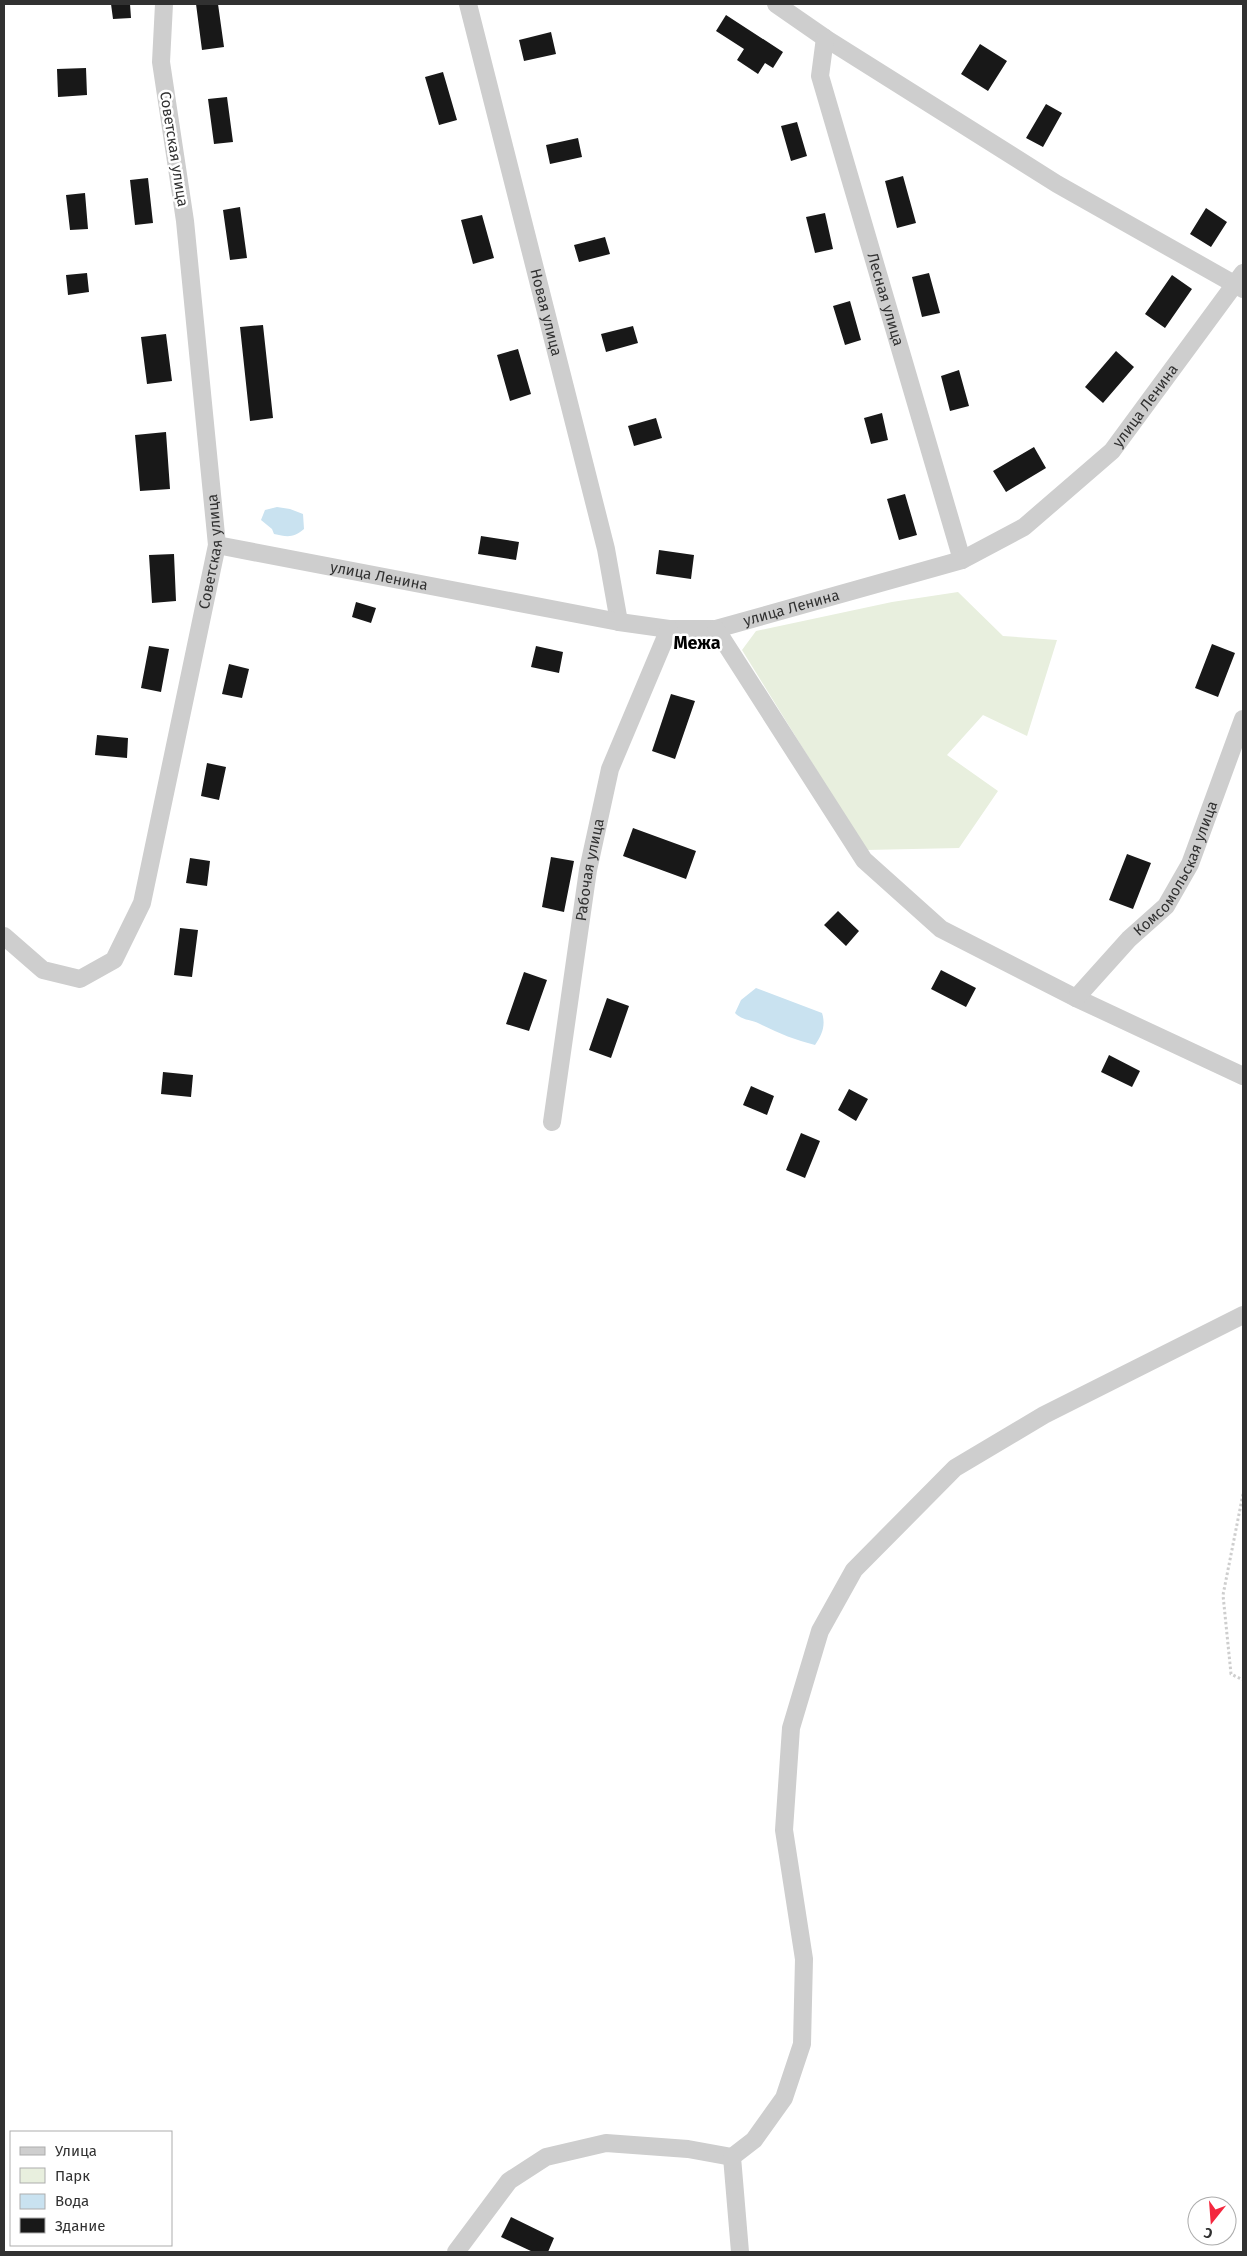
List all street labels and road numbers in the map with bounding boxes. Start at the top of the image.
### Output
street label: Советская улица [156,90,192,208]
street label: Лесная улица [863,250,908,348]
street label: Новая улица [526,267,566,358]
street label: улица Ленина [1109,361,1182,451]
street label: Советская улица [195,493,226,611]
street label: улица Ленина [329,558,429,594]
street label: улица Ленина [741,586,841,630]
street label: Комсомольская улица [1130,799,1221,940]
street label: Рабочая улица [572,817,608,922]

